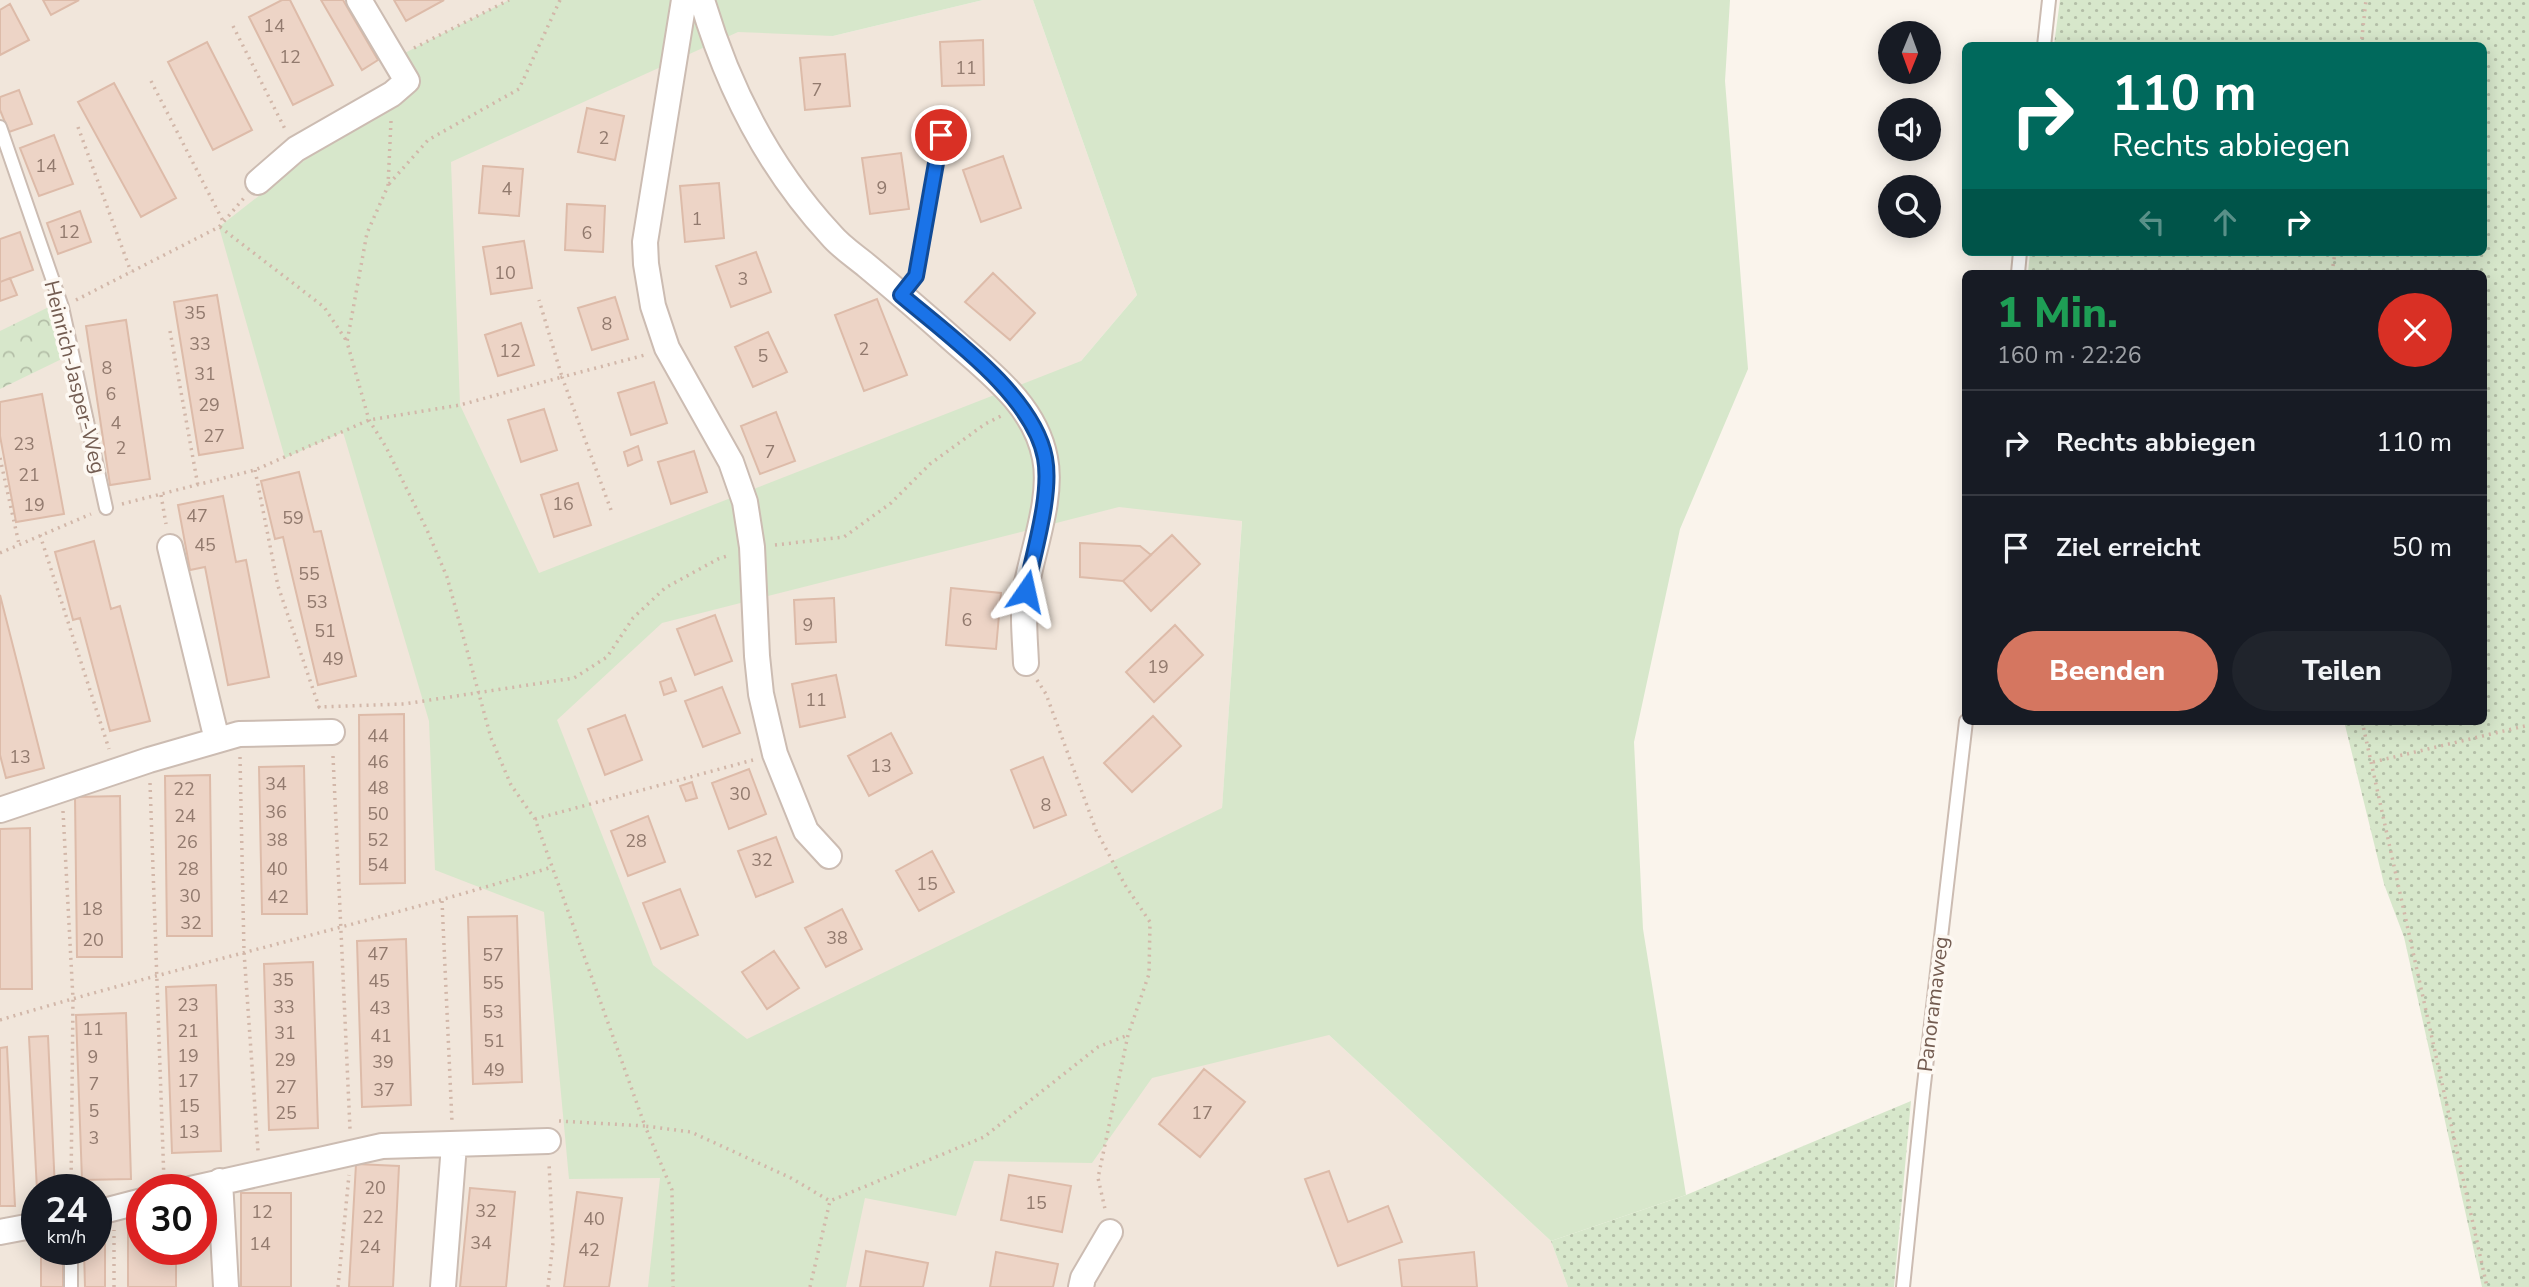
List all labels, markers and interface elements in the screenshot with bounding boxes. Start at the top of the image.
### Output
house number: 14 [263,14,285,38]
north arrow [1878,21,1941,84]
map controls [1878,21,1941,238]
house number: 12 [279,45,301,69]
house number: 11 [955,56,977,80]
text: 110 m [2112,60,2256,127]
icon: right [1997,70,2088,161]
house number: 7 [812,78,822,102]
button: sound [1878,98,1941,161]
pin [911,105,971,165]
icon: arrive [922,116,960,154]
text: Rechts abbiegen [2112,124,2351,167]
house number: 2 [599,126,609,150]
house number: 14 [35,154,57,178]
button: search [1878,175,1941,238]
house number: 9 [877,176,887,200]
house number: 4 [502,177,513,201]
icon: left [2133,203,2171,241]
icon: ahead [2206,203,2244,241]
icon: right [2279,203,2317,241]
house number: 1 [692,207,702,231]
house number: 12 [58,220,80,244]
house number: 6 [582,221,592,245]
house number: 10 [494,261,516,285]
house number: 3 [738,267,748,291]
street label: Heinrich-Jasper-Weg [37,277,113,477]
text: 1 Min. [1997,285,2118,342]
button: close [2378,293,2452,367]
house number: 35 [184,301,206,325]
house number: 8 [602,312,612,336]
house number: 33 [189,332,211,356]
house number: 2 [859,337,869,361]
house number: 12 [499,339,521,363]
text: 160 m · 22:26 [1997,340,2142,371]
house number: 5 [758,344,768,368]
house number: 8 [102,356,112,380]
house number: 31 [194,362,216,386]
house number: 6 [106,382,116,406]
house number: 29 [198,393,220,417]
house number: 4 [111,411,122,435]
house number: 27 [203,424,225,448]
icon: right [1997,424,2035,462]
text: Rechts abbiegen [2056,425,2256,460]
text: 110 m [2376,425,2452,460]
house number: 23 [13,432,35,456]
house number: 2 [116,436,126,460]
house number: 7 [765,440,775,464]
house number: 21 [18,463,40,487]
house number: 16 [552,492,574,516]
house number: 19 [23,493,45,517]
house number: 47 [186,504,208,528]
house number: 59 [282,506,304,530]
icon: arrive [1997,529,2035,567]
text: Ziel erreicht [2056,530,2200,565]
text: 50 m [2392,530,2452,565]
house number: 45 [194,533,216,557]
position arrow [989,554,1063,628]
house number: 55 [298,562,320,586]
house number: 53 [306,590,328,614]
house number: 6 [962,608,972,632]
house number: 9 [803,613,813,637]
house number: 51 [314,619,336,643]
button: Beenden [1997,631,2218,711]
button: Teilen [2232,631,2452,711]
house number: 49 [322,647,344,671]
house number: 19 [1147,655,1169,679]
house number: 11 [805,688,827,712]
house number: 44 [367,724,389,748]
house number: 13 [9,745,31,769]
house number: 46 [367,750,389,774]
house number: 13 [870,754,892,778]
house number: 34 [265,772,287,796]
house number: 48 [367,776,389,800]
house number: 22 [173,777,195,801]
house number: 30 [729,782,751,806]
house number: 8 [1041,793,1051,817]
house number: 36 [265,800,287,824]
house number: 50 [367,802,389,826]
house number: 24 [174,804,196,828]
house number: 38 [266,828,288,852]
house number: 52 [367,828,389,852]
house number: 28 [625,829,647,853]
house number: 26 [176,830,198,854]
house number: 32 [751,848,773,872]
house number: 54 [367,853,389,877]
house number: 28 [177,857,199,881]
house number: 40 [266,857,288,881]
house number: 15 [916,872,938,896]
house number: 30 [179,884,201,908]
house number: 42 [267,885,289,909]
house number: 18 [81,897,103,921]
house number: 32 [180,911,202,935]
house number: 38 [826,926,848,950]
house number: 20 [82,928,104,952]
street label: Panoramaweg [1911,935,1955,1073]
house number: 47 [367,942,389,966]
house number: 57 [482,943,504,967]
house number: 35 [272,968,294,992]
house number: 45 [368,969,390,993]
house number: 55 [482,971,504,995]
house number: 23 [177,993,199,1017]
house number: 33 [273,995,295,1019]
house number: 43 [369,996,391,1020]
house number: 53 [482,1000,504,1024]
house number: 11 [82,1017,104,1041]
house number: 21 [177,1019,199,1043]
house number: 31 [274,1021,296,1045]
house number: 41 [370,1024,392,1048]
house number: 51 [483,1029,505,1053]
house number: 19 [177,1044,199,1068]
house number: 9 [88,1045,98,1069]
house number: 29 [274,1048,296,1072]
house number: 39 [372,1050,394,1074]
house number: 49 [483,1058,505,1082]
house number: 17 [177,1069,199,1093]
house number: 7 [89,1072,99,1096]
house number: 27 [275,1075,297,1099]
house number: 37 [373,1078,395,1102]
house number: 15 [178,1094,200,1118]
house number: 5 [89,1099,99,1123]
house number: 25 [275,1101,297,1125]
house number: 17 [1191,1101,1213,1125]
house number: 13 [178,1120,200,1144]
house number: 3 [89,1126,99,1150]
speed limit sign: 30 [126,1174,217,1265]
house number: 20 [364,1176,386,1200]
text: 24 [45,1187,88,1234]
house number: 15 [1025,1191,1047,1215]
house number: 32 [475,1199,497,1223]
house number: 12 [251,1200,273,1224]
house number: 22 [362,1205,384,1229]
house number: 40 [583,1207,605,1231]
text: km/h [47,1225,86,1249]
house number: 34 [470,1231,492,1255]
house number: 14 [249,1232,271,1256]
house number: 24 [359,1235,381,1259]
house number: 42 [578,1238,600,1262]

